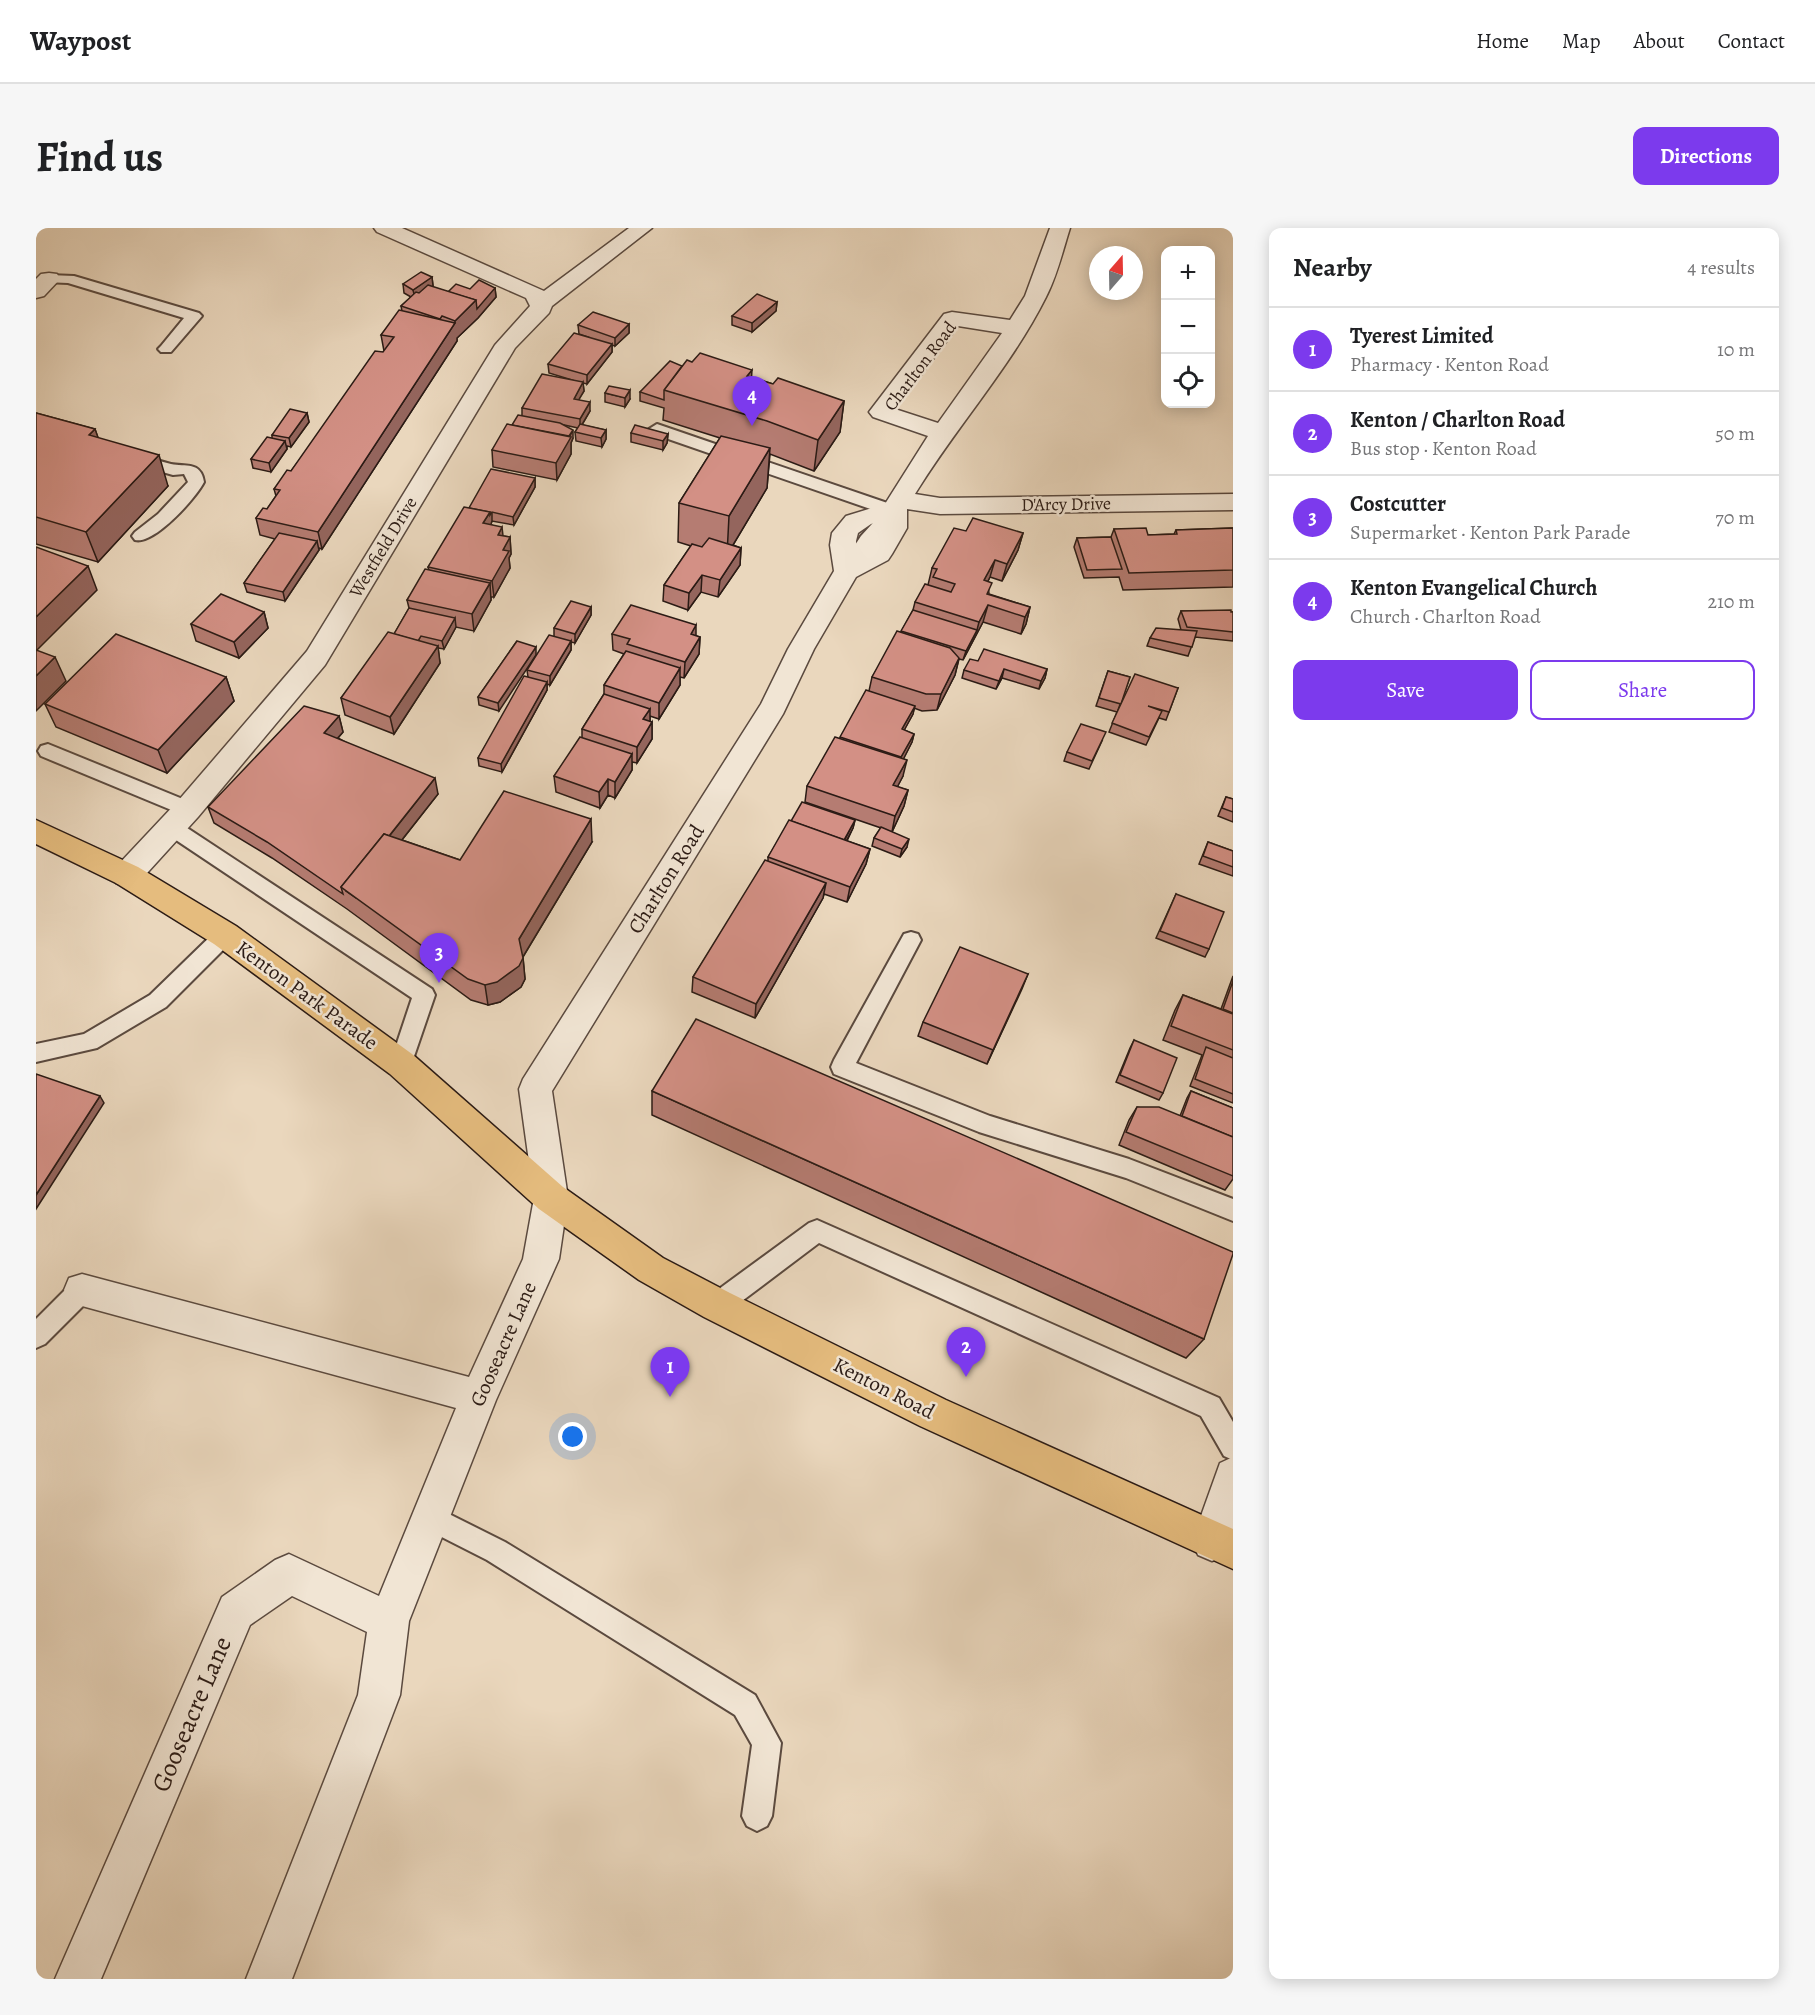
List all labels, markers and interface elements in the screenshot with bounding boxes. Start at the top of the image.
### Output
text: Waypost [30,22,131,60]
text: Home [1476,27,1529,55]
text: Map [1562,27,1600,55]
text: About [1633,27,1685,55]
text: Contact [1718,27,1785,55]
button: Directions [1633,127,1779,185]
text: Find us [36,128,163,185]
north arrow [1089,246,1143,300]
map controls [1161,246,1215,408]
button: + [1161,246,1215,300]
text: Nearby [1293,250,1372,285]
text: 4 results [1687,254,1755,281]
button: − [1161,300,1215,354]
street label: Charlton Road [878,316,962,416]
text: Tyerest Limited [1350,321,1493,351]
text: 1 [1309,336,1316,363]
text: 10 m [1717,336,1755,363]
text: Pharmacy · Kenton Road [1350,351,1549,378]
button: locate [1161,354,1215,408]
pin: 4 [732,376,772,426]
text: Kenton / Charlton Road [1350,405,1565,435]
text: 2 [1308,420,1317,447]
text: 50 m [1715,420,1755,447]
text: Bus stop · Kenton Road [1350,435,1537,462]
text: Costcutter [1350,489,1446,519]
street label: D'Arcy Drive [1021,491,1111,517]
street label: Westfield Drive [343,492,422,603]
text: 3 [1308,504,1317,531]
text: 70 m [1715,504,1755,531]
text: Supermarket · Kenton Park Parade [1350,519,1630,546]
text: Kenton Evangelical Church [1350,573,1597,603]
text: 4 [1308,588,1317,615]
text: 210 m [1707,588,1755,615]
text: Church · Charlton Road [1350,603,1541,630]
button: Save [1293,660,1518,720]
button: Share [1530,660,1755,720]
street label: Charlton Road [621,818,711,939]
street label: Kenton Park Parade [230,934,384,1056]
pin: 3 [420,934,458,983]
street label: Gooseacre Lane [463,1277,543,1411]
pin: 2 [946,1328,986,1377]
pin: 1 [650,1348,690,1397]
street label: Kenton Road [829,1350,940,1426]
your location [558,1422,587,1451]
street label: Gooseacre Lane [143,1631,240,1797]

